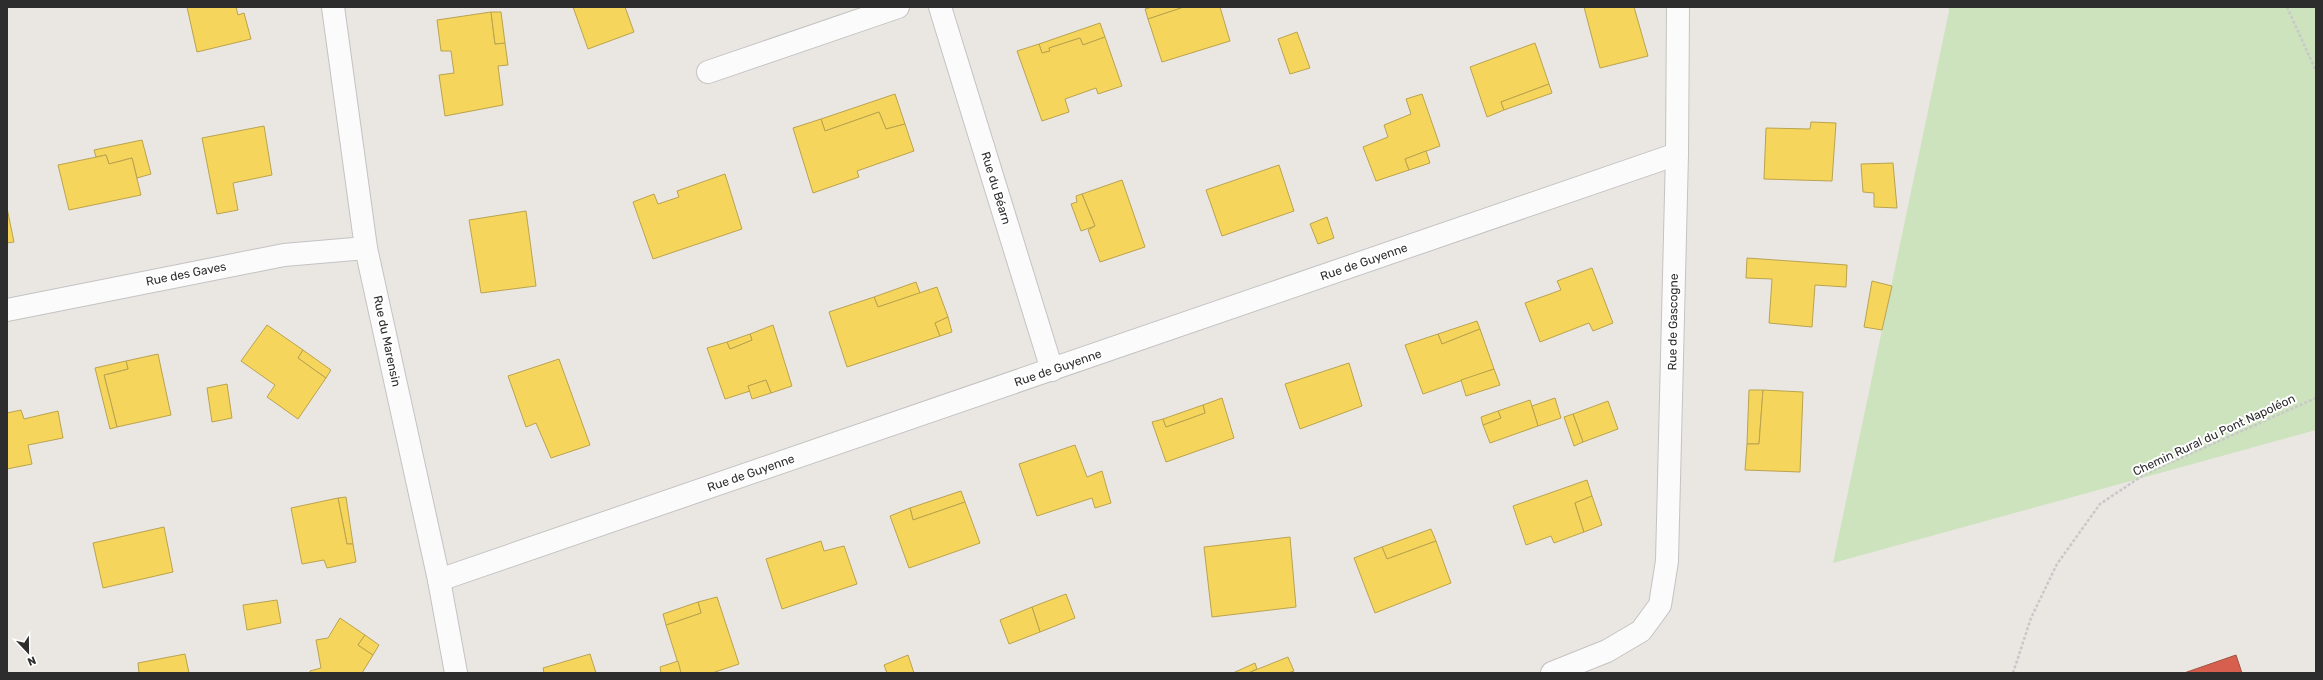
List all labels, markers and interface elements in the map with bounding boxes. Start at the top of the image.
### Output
street label: Rue du Béarn [978,150,1014,226]
street label: Rue de Guyenne [1319,240,1410,283]
street label: Rue des Gaves [145,259,227,289]
street label: Rue de Gascogne [1665,273,1681,371]
street label: Rue du Marensin [370,294,404,388]
street label: Rue de Guyenne [1013,346,1104,389]
street label: Chemin Rural du Pont Napoléon [2131,391,2297,479]
street label: Rue de Guyenne [706,451,797,494]
north arrow [8,632,48,672]
text: N [25,653,38,668]

